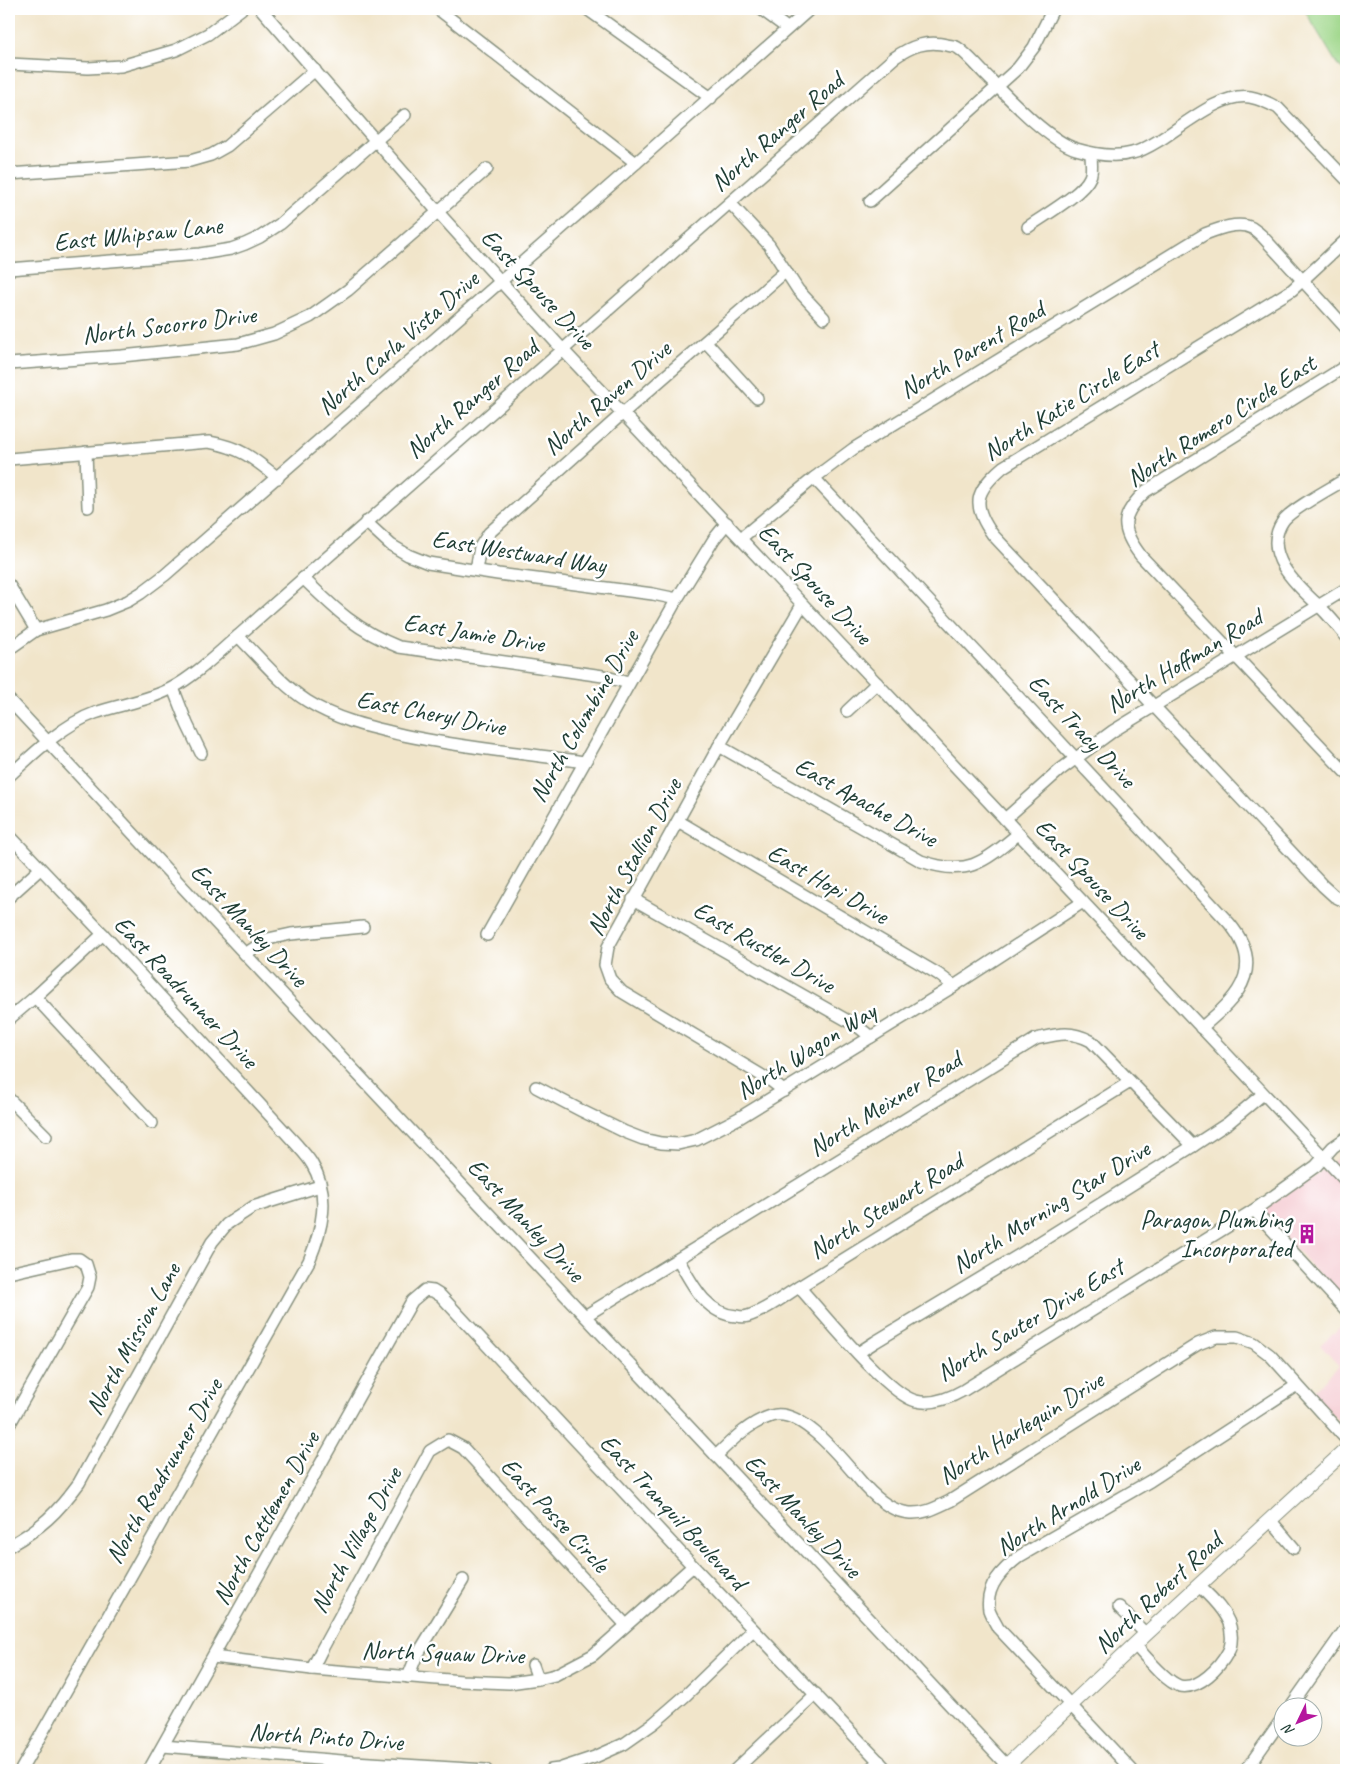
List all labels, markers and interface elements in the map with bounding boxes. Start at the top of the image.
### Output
street label: North Ranger Road [704,63,853,199]
street label: East Whipsaw Lane [52,209,226,259]
street label: East Spouse Drive [474,222,603,358]
street label: North Carla Vista Drive [310,263,487,422]
street label: North Parent Road [894,292,1054,406]
street label: North Socorro Drive [80,298,260,352]
street label: North Ranger Road [399,330,548,466]
street label: North Raven Drive [536,332,679,462]
street label: North Katie Circle East [977,332,1168,468]
street label: North Romero Circle East [1120,346,1324,494]
street label: East Spouse Drive [751,517,880,653]
street label: East Westward Way [430,522,610,582]
street label: North Hoffman Road [1100,600,1271,720]
street label: East Jamie Drive [401,606,548,660]
street label: North Columbine Drive [522,623,647,808]
street label: East Tracy Drive [1021,667,1144,796]
street label: East Cheryl Drive [354,683,510,743]
street label: East Apache Drive [789,750,945,855]
street label: North Stallion Drive [579,771,690,941]
street label: East Spouse Drive [1028,812,1157,948]
street label: East Hopi Drive [762,836,896,932]
street label: East Manley Drive [183,856,316,995]
street label: East Rustler Drive [687,894,842,1001]
street label: East Roadrunner Drive [107,909,266,1077]
street label: North Wagon Way [730,994,884,1107]
street label: North Meixner Road [803,1042,971,1164]
street label: North Morning Star Drive [946,1132,1157,1281]
street label: North Stewart Road [803,1144,973,1266]
street label: East Manley Drive [460,1151,593,1290]
place label: Paragon Plumbing Incorporated [1140,1204,1296,1265]
building icon: Paragon Plumbing Incorporated [1296,1223,1318,1245]
street label: North Sauter Drive East [931,1250,1133,1389]
street label: North Mission Lane [78,1256,189,1421]
street label: North Harlequin Drive [932,1363,1111,1492]
street label: North Roadrunner Drive [98,1371,231,1569]
street label: North Cattlemen Drive [205,1424,328,1610]
street label: East Tranquil Boulevard [593,1427,756,1600]
street label: East Manley Drive [737,1447,870,1586]
street label: North Arnold Drive [990,1448,1148,1563]
street label: East Posse Circle [494,1451,618,1580]
street label: North Village Drive [303,1460,410,1619]
street label: North Robert Road [1087,1523,1232,1661]
street label: North Squaw Drive [361,1634,527,1672]
north arrow [1272,1696,1322,1746]
street label: North Pinto Drive [248,1716,406,1758]
text: N [1278,1720,1298,1739]

